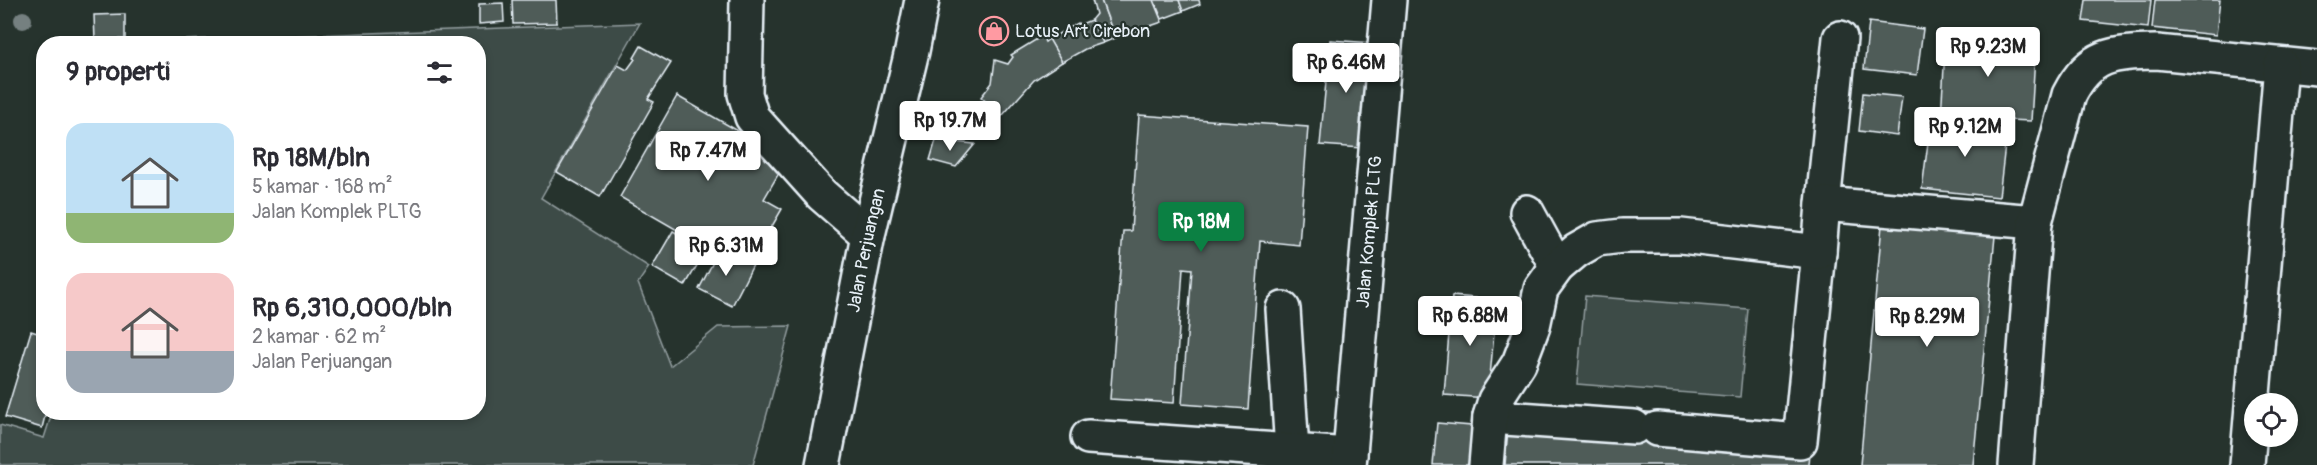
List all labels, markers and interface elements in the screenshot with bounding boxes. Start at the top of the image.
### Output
shop icon: Lotus Art Cirebon [978,15,1010,47]
place label: Lotus Art Cirebon [1015,20,1150,43]
pin: Rp 9.23M [1926,27,2050,78]
text: Rp 9.23M [1950,34,2026,59]
pin: Rp 6.46M [1284,43,1408,94]
text: Rp 6.46M [1306,50,1386,75]
text: 9 properti [66,56,170,88]
icon: filters [423,56,456,89]
pin: Rp 19.7M [888,101,1012,152]
pin: Rp 9.12M [1903,107,2027,158]
text: Rp 19.7M [914,108,986,133]
text: Rp 9.12M [1928,114,2002,139]
pin: Rp 7.47M [646,131,770,182]
text: Rp 7.47M [670,138,746,163]
text: Rp 18M/bln [252,142,370,174]
icon: home [114,147,186,219]
street label: Jalan Komplek PLTG [1351,155,1387,309]
text: 5 kamar · 168 m² [252,174,393,199]
street label: Jalan Perjuangan [842,186,890,314]
text: Jalan Komplek PLTG [252,199,422,224]
pin: Rp 18M [1152,202,1250,253]
text: Rp 18M [1172,209,1230,234]
pin: Rp 6.31M [664,226,788,277]
text: Rp 6.31M [689,233,763,258]
text: Rp 6,310,000/bln [252,292,452,324]
pin: Rp 6.88M [1408,296,1532,347]
icon: home [114,297,186,369]
pin: Rp 8.29M [1865,297,1989,348]
text: Rp 6.88M [1432,303,1508,328]
text: Rp 8.29M [1889,304,1965,329]
text: 2 kamar · 62 m² [252,324,386,349]
text: Jalan Perjuangan [252,349,392,374]
map controls [2244,393,2298,447]
button: locate [2244,393,2298,447]

